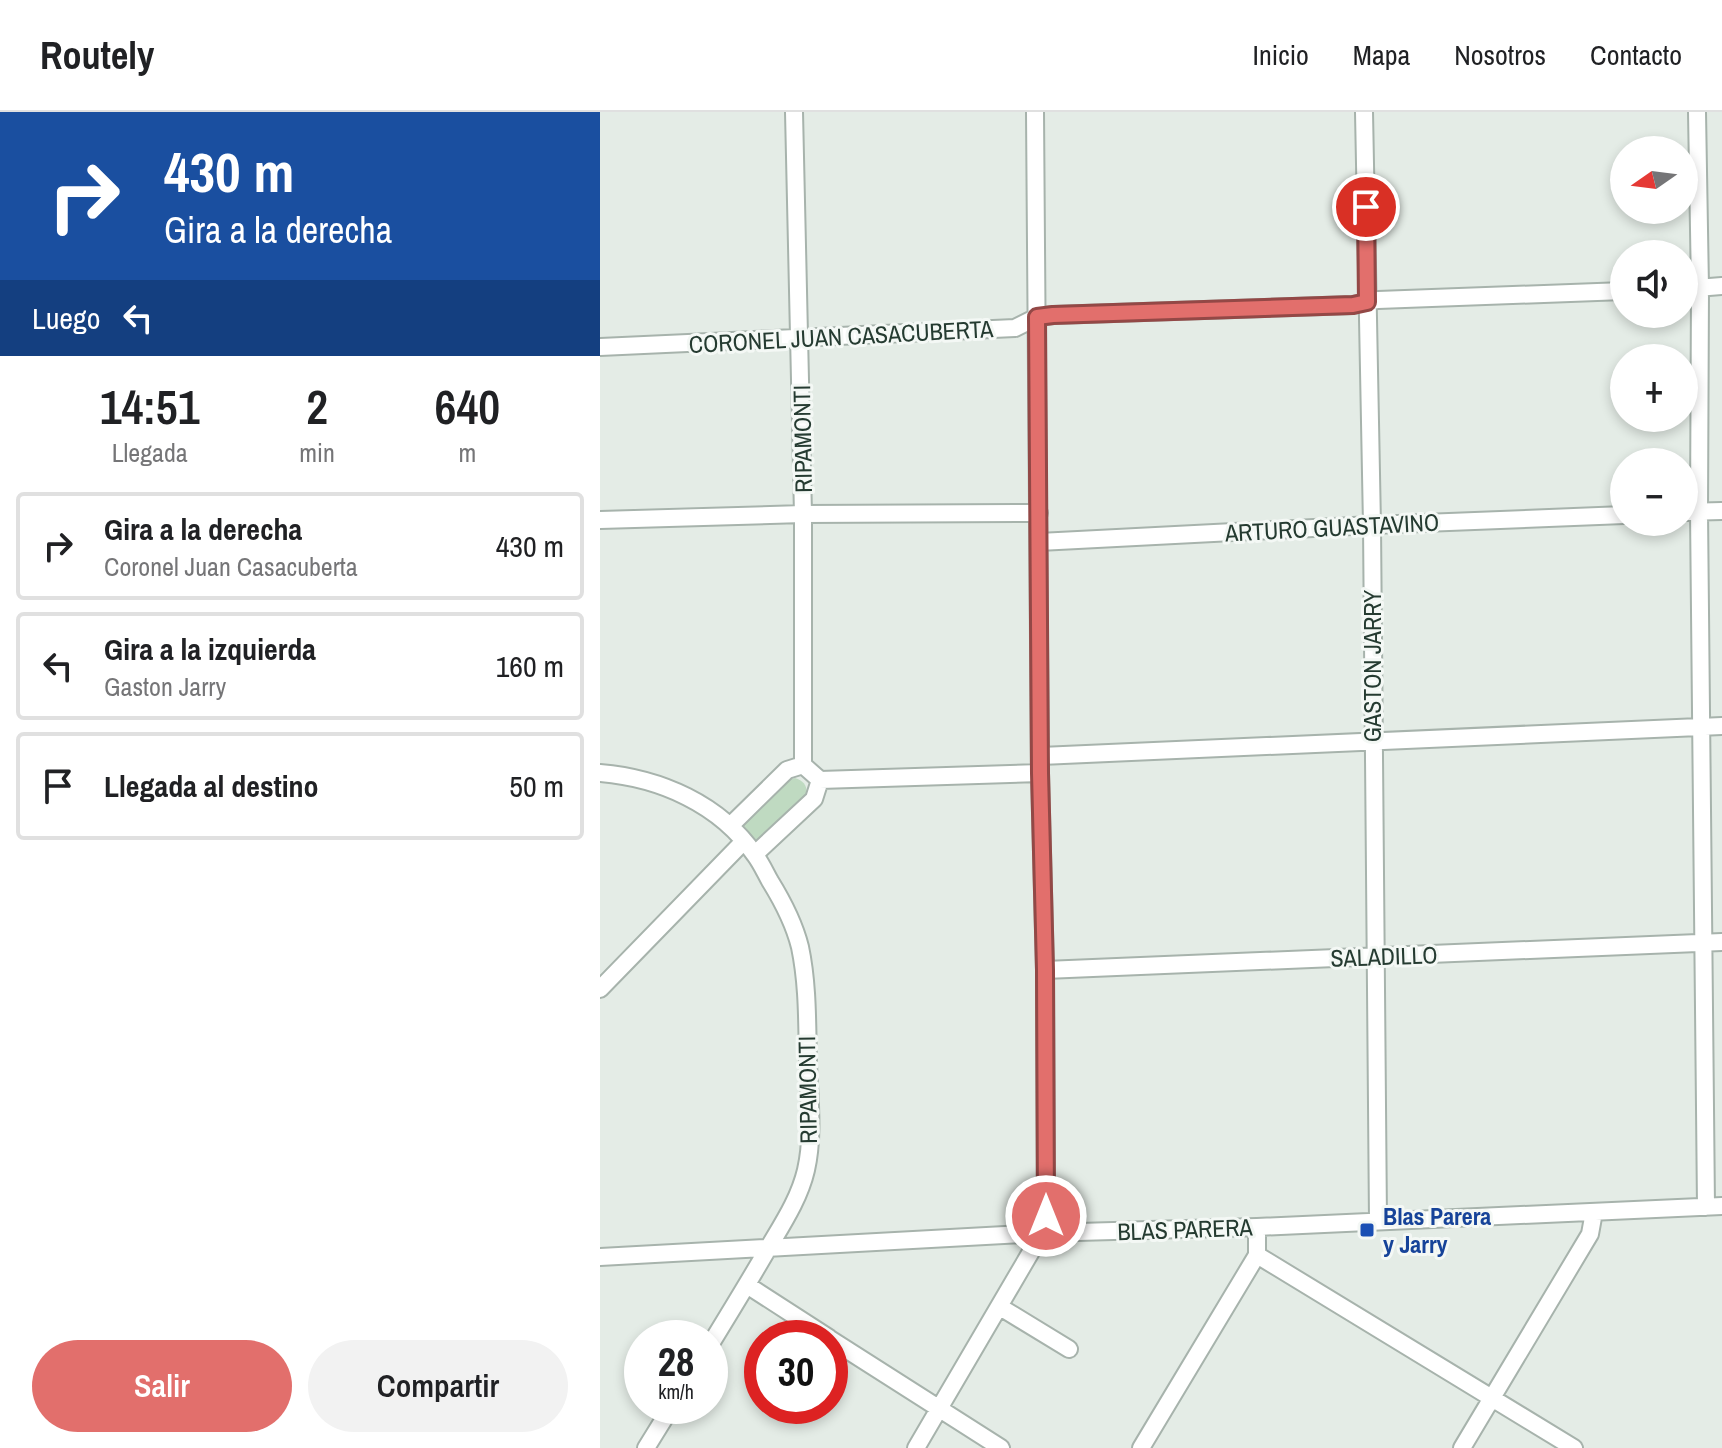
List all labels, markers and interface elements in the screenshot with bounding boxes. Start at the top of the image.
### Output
text: Routely [40,30,154,81]
text: Inicio [1253,36,1309,74]
text: Mapa [1353,36,1410,74]
text: Nosotros [1454,36,1546,74]
text: Contacto [1590,36,1682,74]
text: 430 m [164,134,294,209]
north arrow [1610,136,1698,224]
map controls [1610,136,1698,536]
icon: right [32,144,136,248]
pin [1332,173,1400,241]
icon: arrive [1344,185,1388,229]
text: Gira a la derecha [164,206,392,254]
button: sound [1610,240,1698,328]
icon: left [116,296,160,340]
text: Luego [32,298,100,338]
street label: CORONEL JUAN CASACUBERTA [688,312,995,360]
button: + [1610,344,1698,432]
text: 14:51 [100,374,200,439]
text: 2 [306,374,328,439]
text: 640 [435,374,500,439]
street label: RIPAMONTI [785,385,819,493]
text: Llegada [112,435,188,470]
text: min [299,435,335,470]
text: m [459,435,476,470]
button: − [1610,448,1698,536]
street label: ARTURO GUASTAVINO [1223,505,1440,549]
text: Gira a la derecha [104,509,302,549]
icon: right [36,524,80,568]
text: 430 m [496,526,564,566]
text: Coronel Juan Casacuberta [104,549,358,584]
street label: GASTON JARRY [1356,590,1388,742]
text: Gira a la izquierda [104,629,316,669]
icon: left [36,644,80,688]
text: 160 m [496,646,564,686]
text: Gaston Jarry [104,669,226,704]
icon: arrive [36,764,80,808]
text: Llegada al destino [104,766,319,806]
text: 50 m [509,766,564,806]
street label: SALADILLO [1330,938,1438,974]
street label: RIPAMONTI [790,1036,824,1144]
position arrow [1004,1174,1088,1258]
place label: Blas Parera y Jarry [1383,1200,1491,1260]
street label: BLAS PARERA [1117,1211,1254,1247]
marker: Blas Parera y Jarry [1358,1221,1376,1239]
speed limit sign: 30 [744,1320,848,1424]
text: 28 [658,1335,694,1388]
button: Salir [32,1340,292,1432]
button: Compartir [308,1340,568,1432]
text: km/h [658,1378,694,1405]

